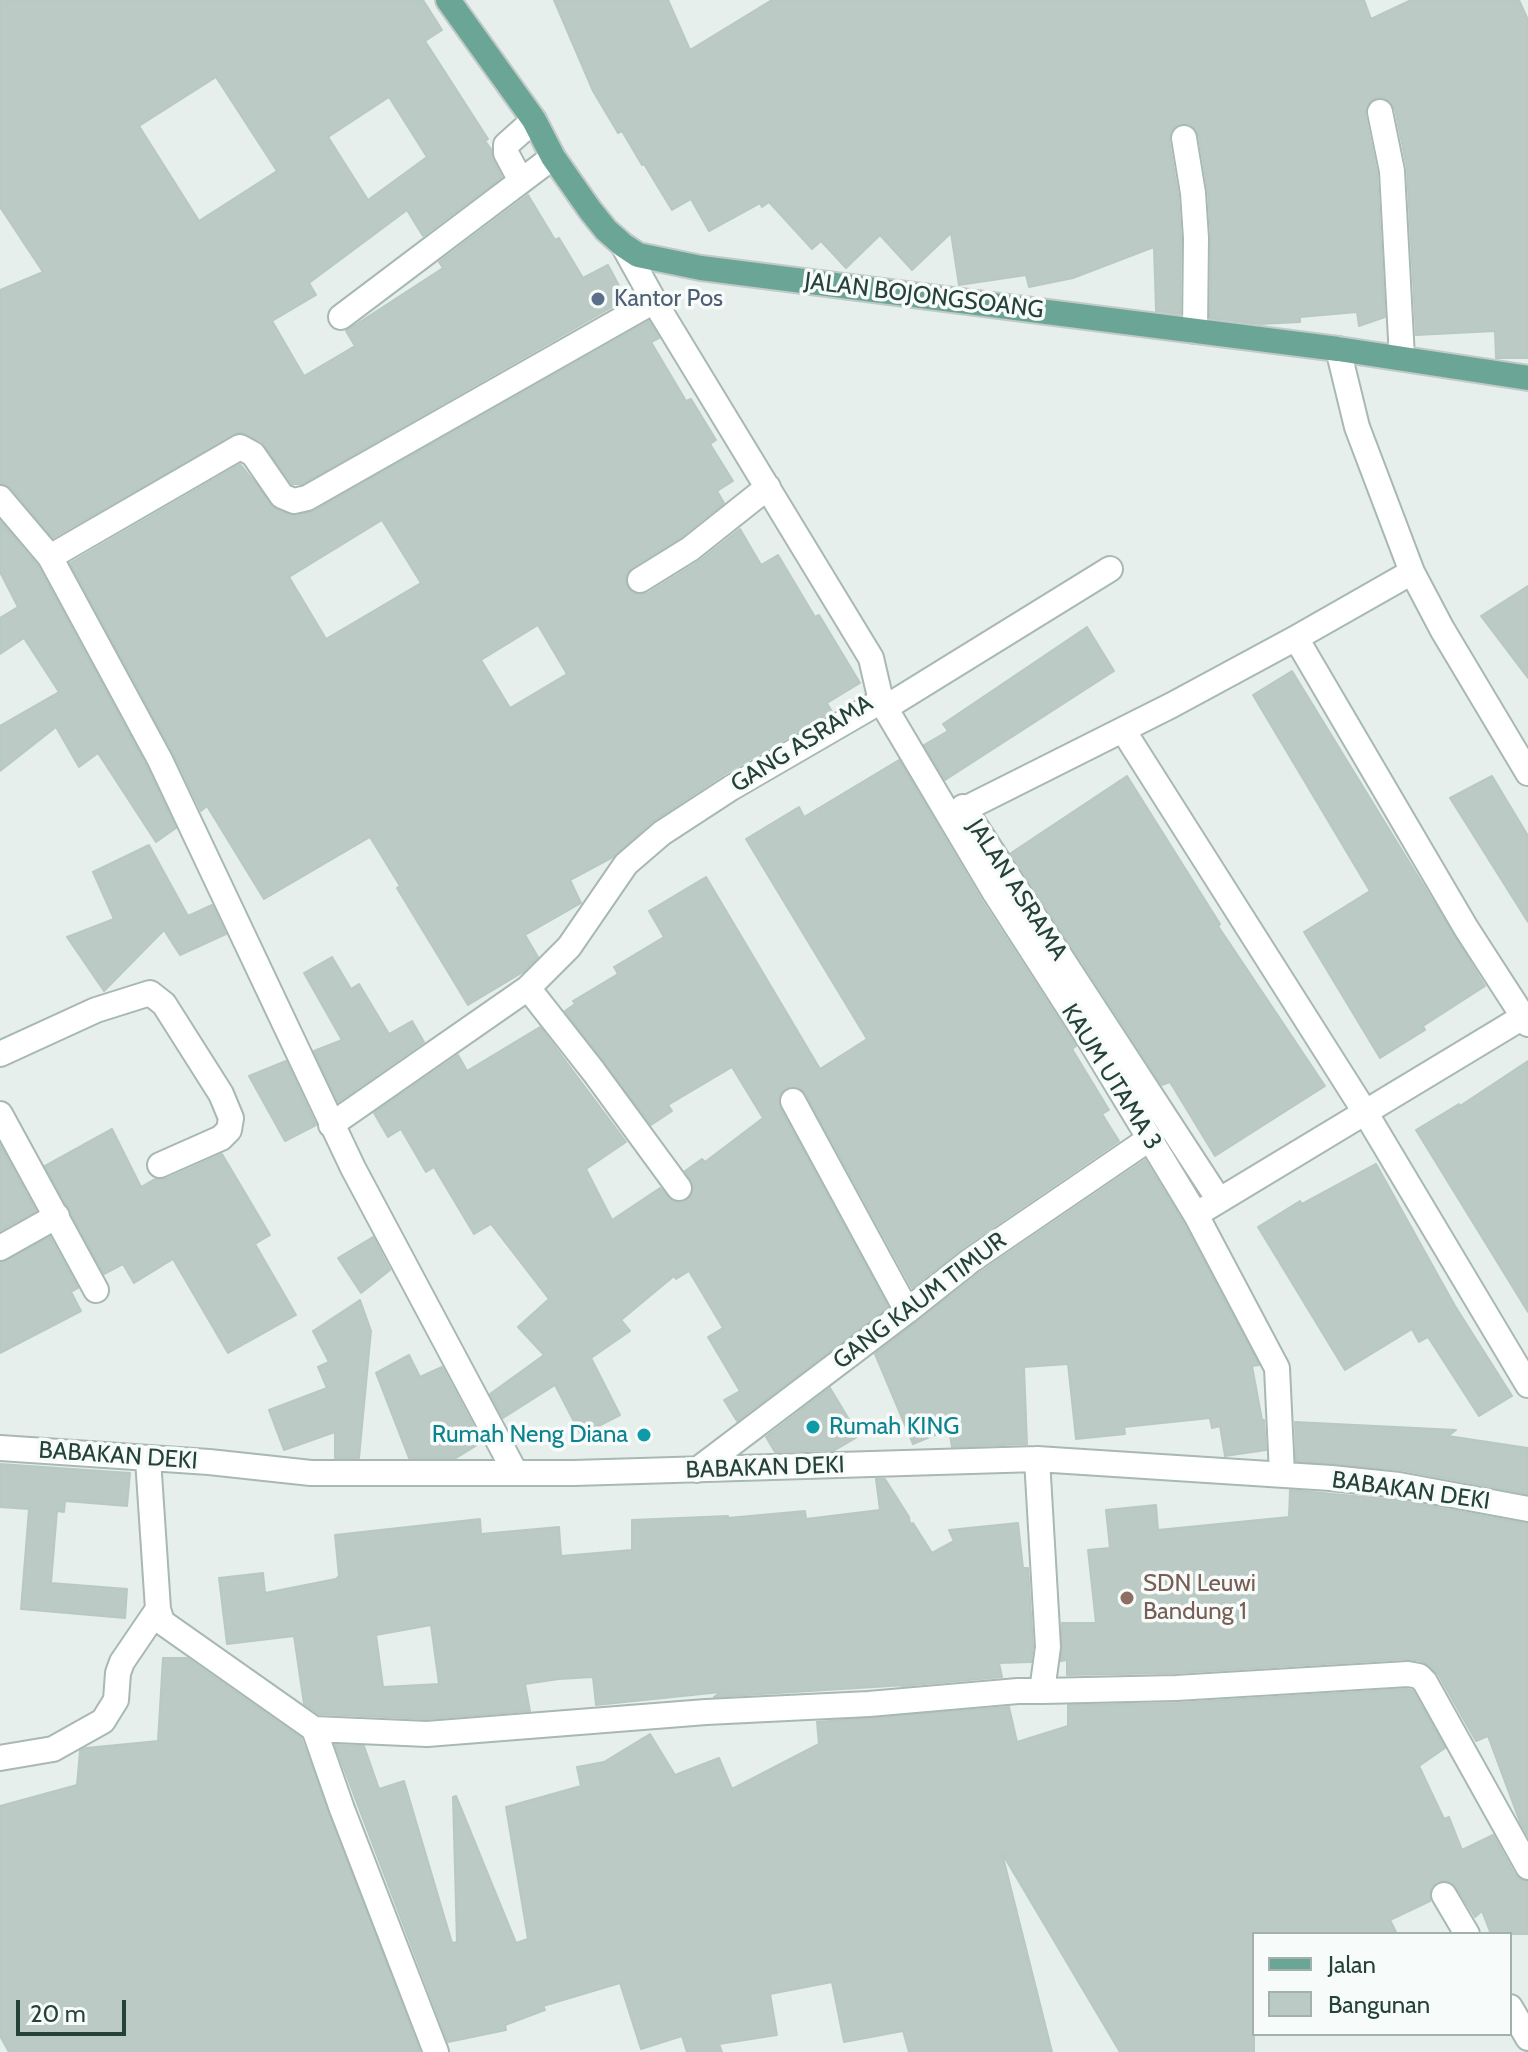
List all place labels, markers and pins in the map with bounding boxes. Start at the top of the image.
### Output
place label: Kantor Pos [614,285,723,313]
marker: Kantor Pos [589,290,607,308]
place label: Rumah KING [829,1413,959,1441]
marker: Rumah KING [804,1418,822,1436]
place label: Rumah Neng Diana [432,1421,628,1449]
marker: Rumah Neng Diana [635,1426,653,1444]
place label: SDN Leuwi Bandung 1 [1143,1570,1256,1626]
marker: SDN Leuwi Bandung 1 [1118,1589,1136,1607]

